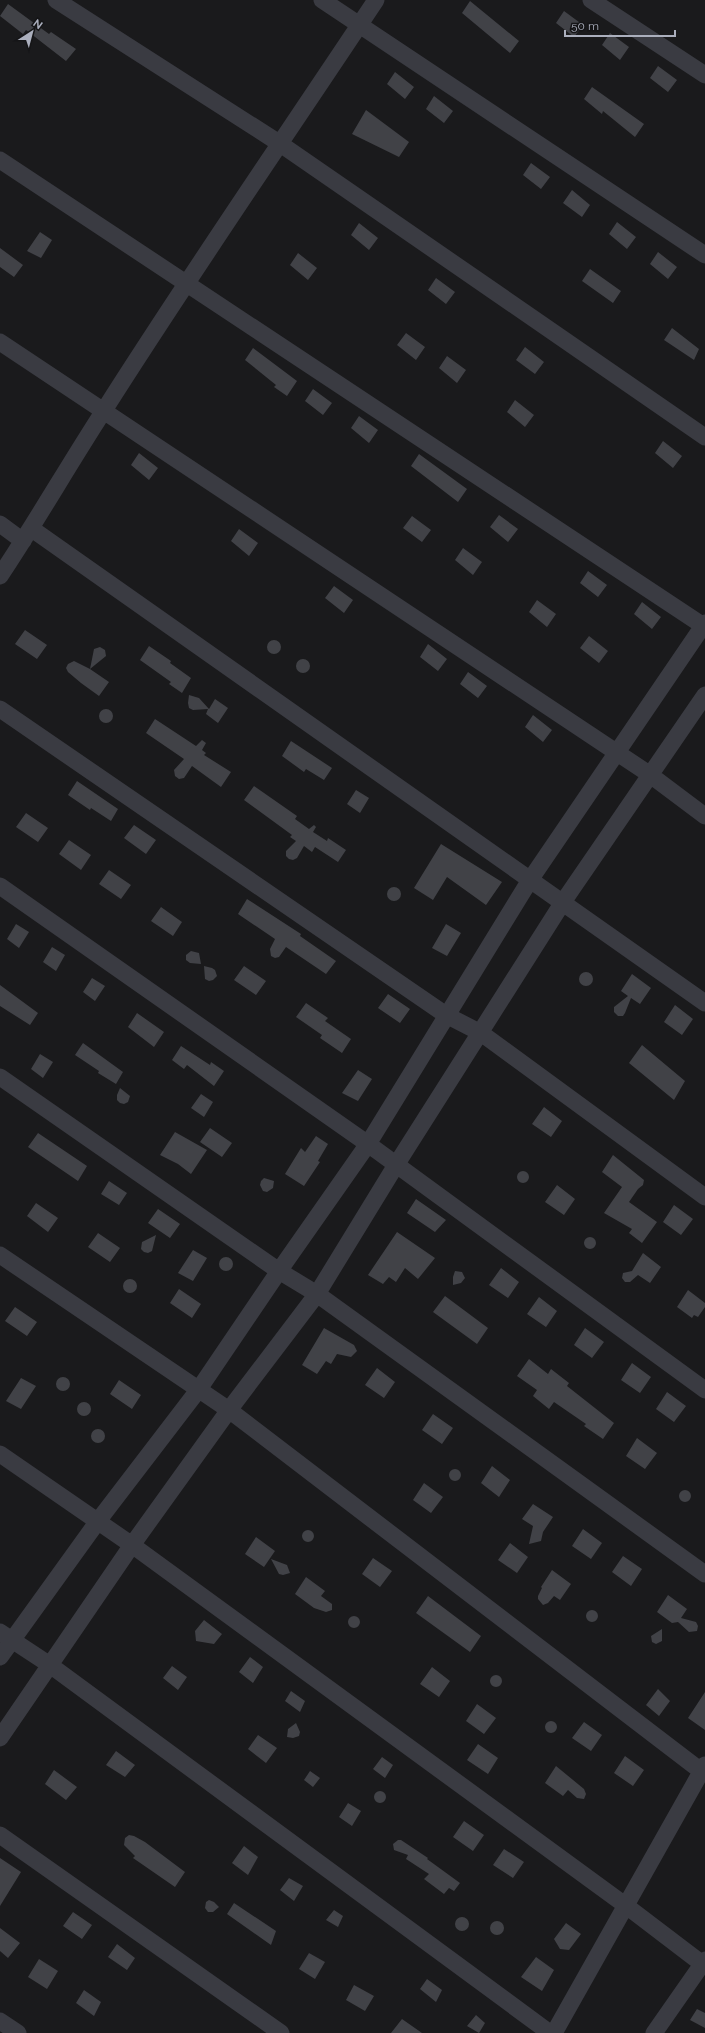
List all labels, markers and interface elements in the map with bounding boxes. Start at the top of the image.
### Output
north arrow [12,12,52,52]
scale bar [565,12,675,38]
text: N [30,17,45,32]
text: 50 m [571,19,599,33]

